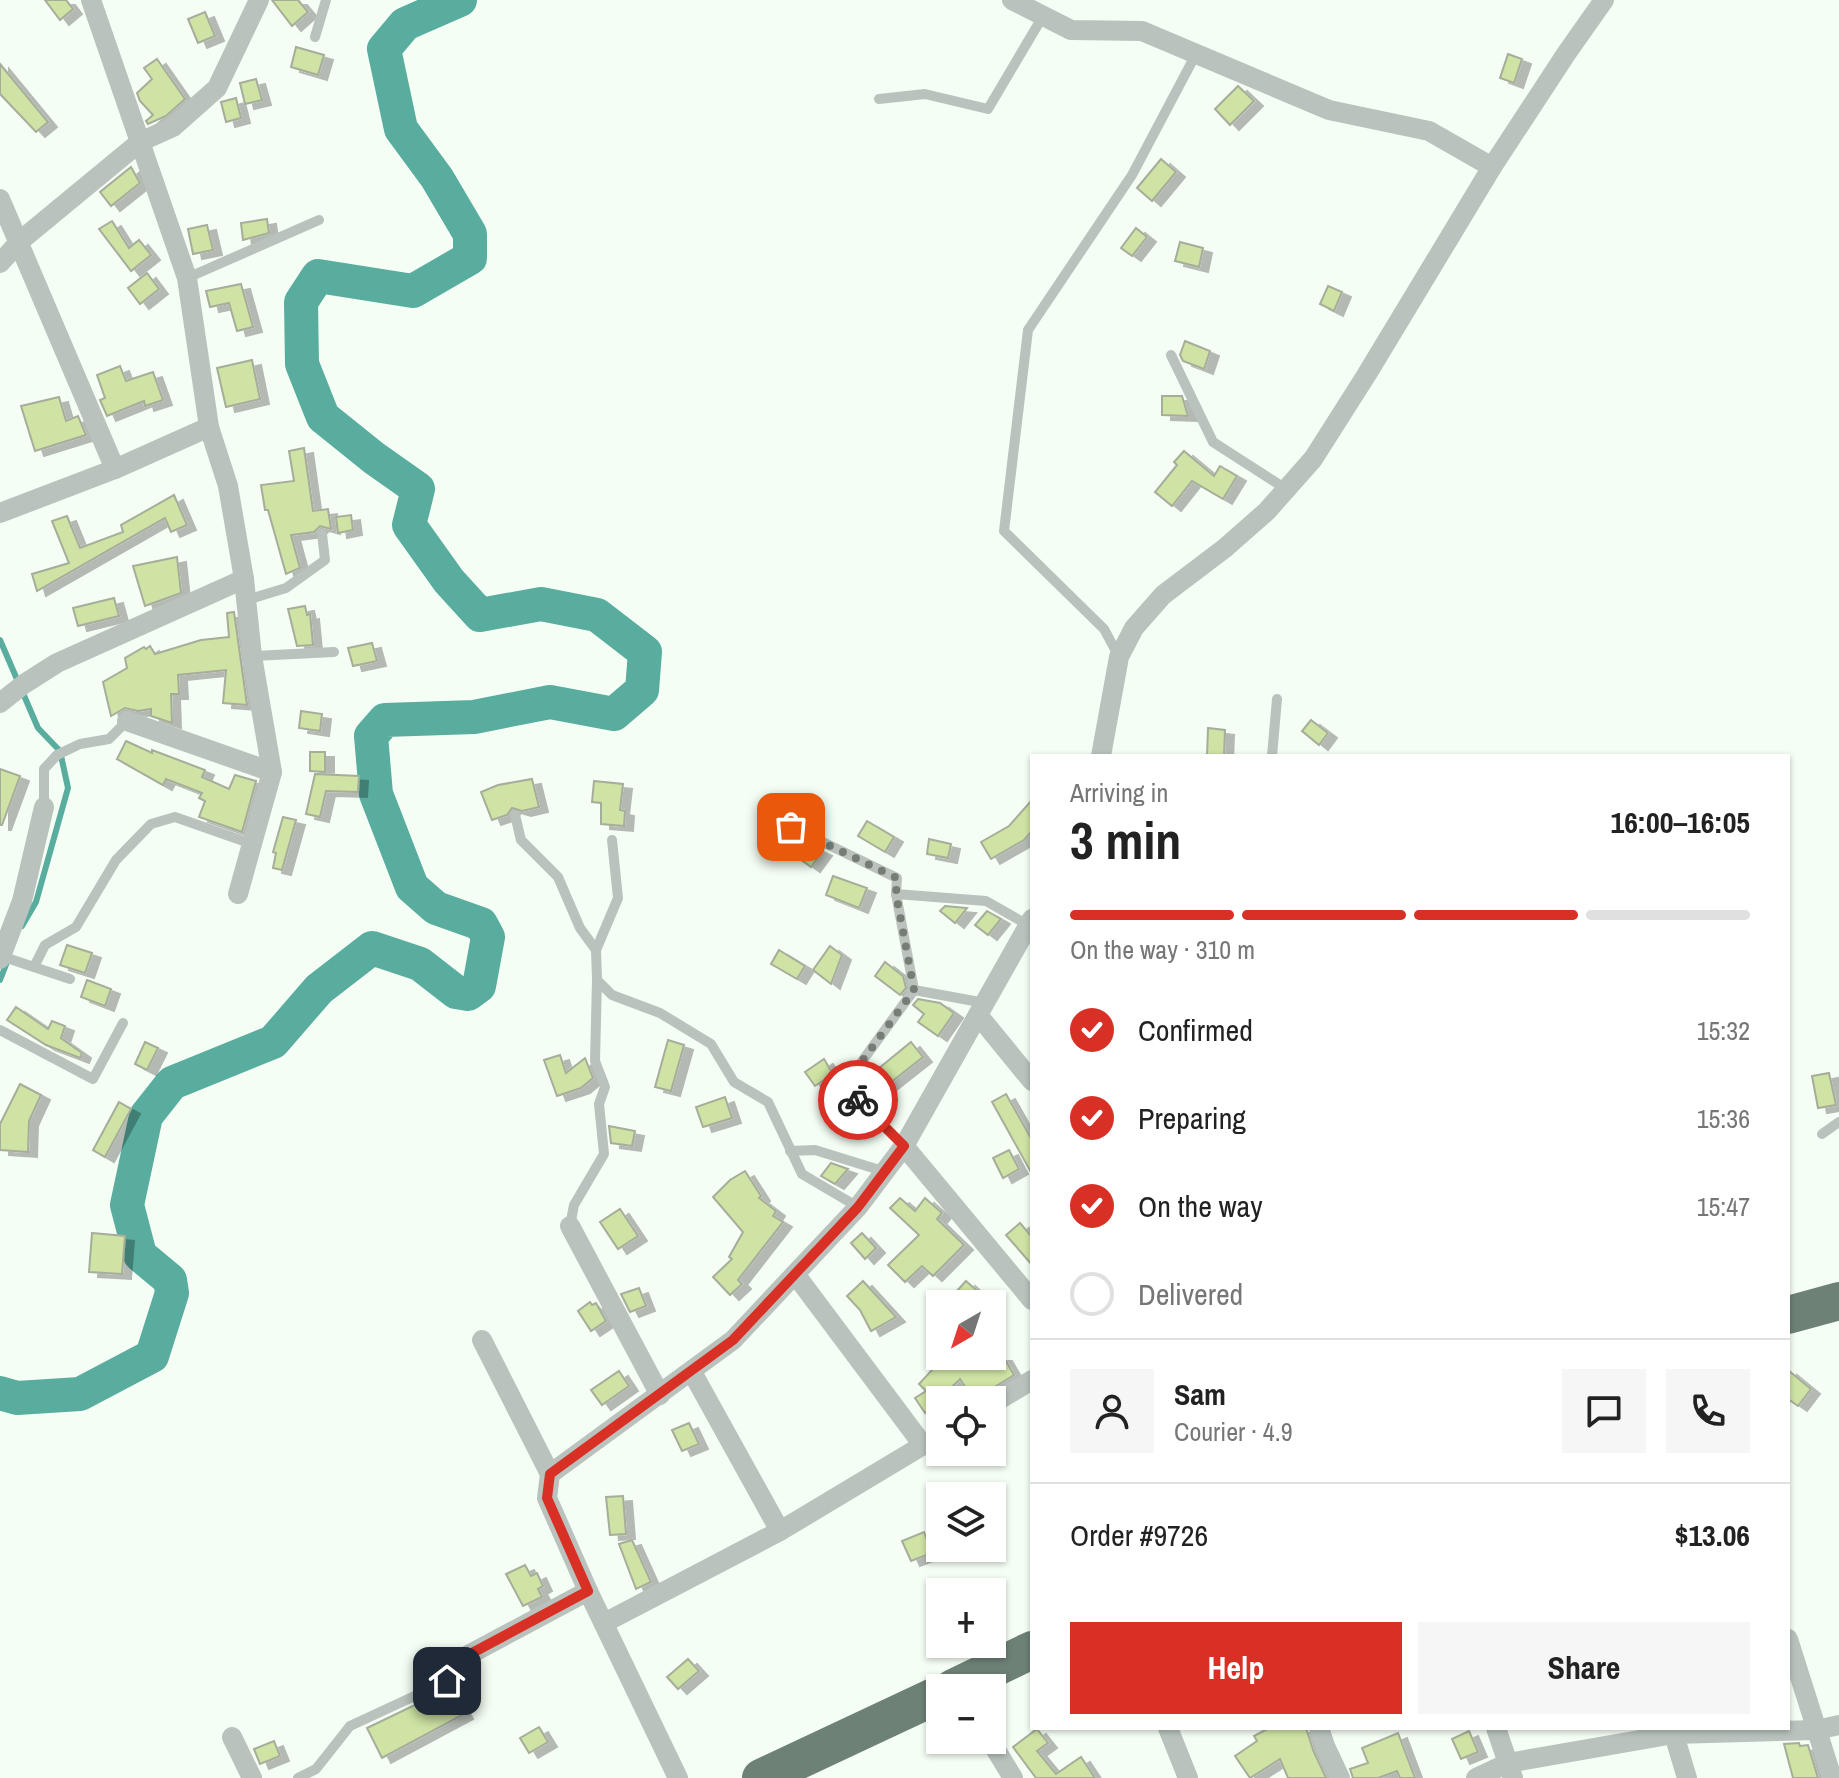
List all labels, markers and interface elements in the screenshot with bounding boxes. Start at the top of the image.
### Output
text: Arriving in [1070,775,1168,810]
pin [757,793,825,861]
text: 16:00–16:05 [1611,802,1750,842]
icon: bag [769,805,813,849]
text: 3 min [1070,805,1181,875]
text: On the way · 310 m [1070,932,1255,967]
icon: check [1070,1008,1114,1052]
text: Confirmed [1138,1010,1253,1050]
text: 15:32 [1697,1013,1750,1048]
courier [818,1060,898,1140]
icon: bike [836,1078,880,1122]
icon: check [1070,1096,1114,1140]
text: Preparing [1138,1098,1246,1138]
text: 15:36 [1697,1101,1750,1136]
icon: check [1070,1184,1114,1228]
text: On the way [1138,1186,1262,1226]
text: 15:47 [1697,1189,1750,1224]
text: Delivered [1138,1274,1243,1314]
north arrow [926,1290,1006,1370]
map controls [926,1290,1006,1754]
button: person [1070,1369,1154,1453]
button: chat [1562,1369,1646,1453]
button: phone [1666,1369,1750,1453]
text: Sam [1174,1374,1226,1414]
button: locate [926,1386,1006,1466]
text: Courier · 4.9 [1174,1414,1293,1449]
button: layers [926,1482,1006,1562]
text: Order #9726 [1070,1515,1208,1555]
text: $13.06 [1675,1515,1750,1555]
button: + [926,1578,1006,1658]
button: Help [1070,1622,1402,1714]
button: Share [1418,1622,1750,1714]
pin [413,1647,481,1715]
icon: home [425,1659,469,1703]
button: − [926,1674,1006,1754]

